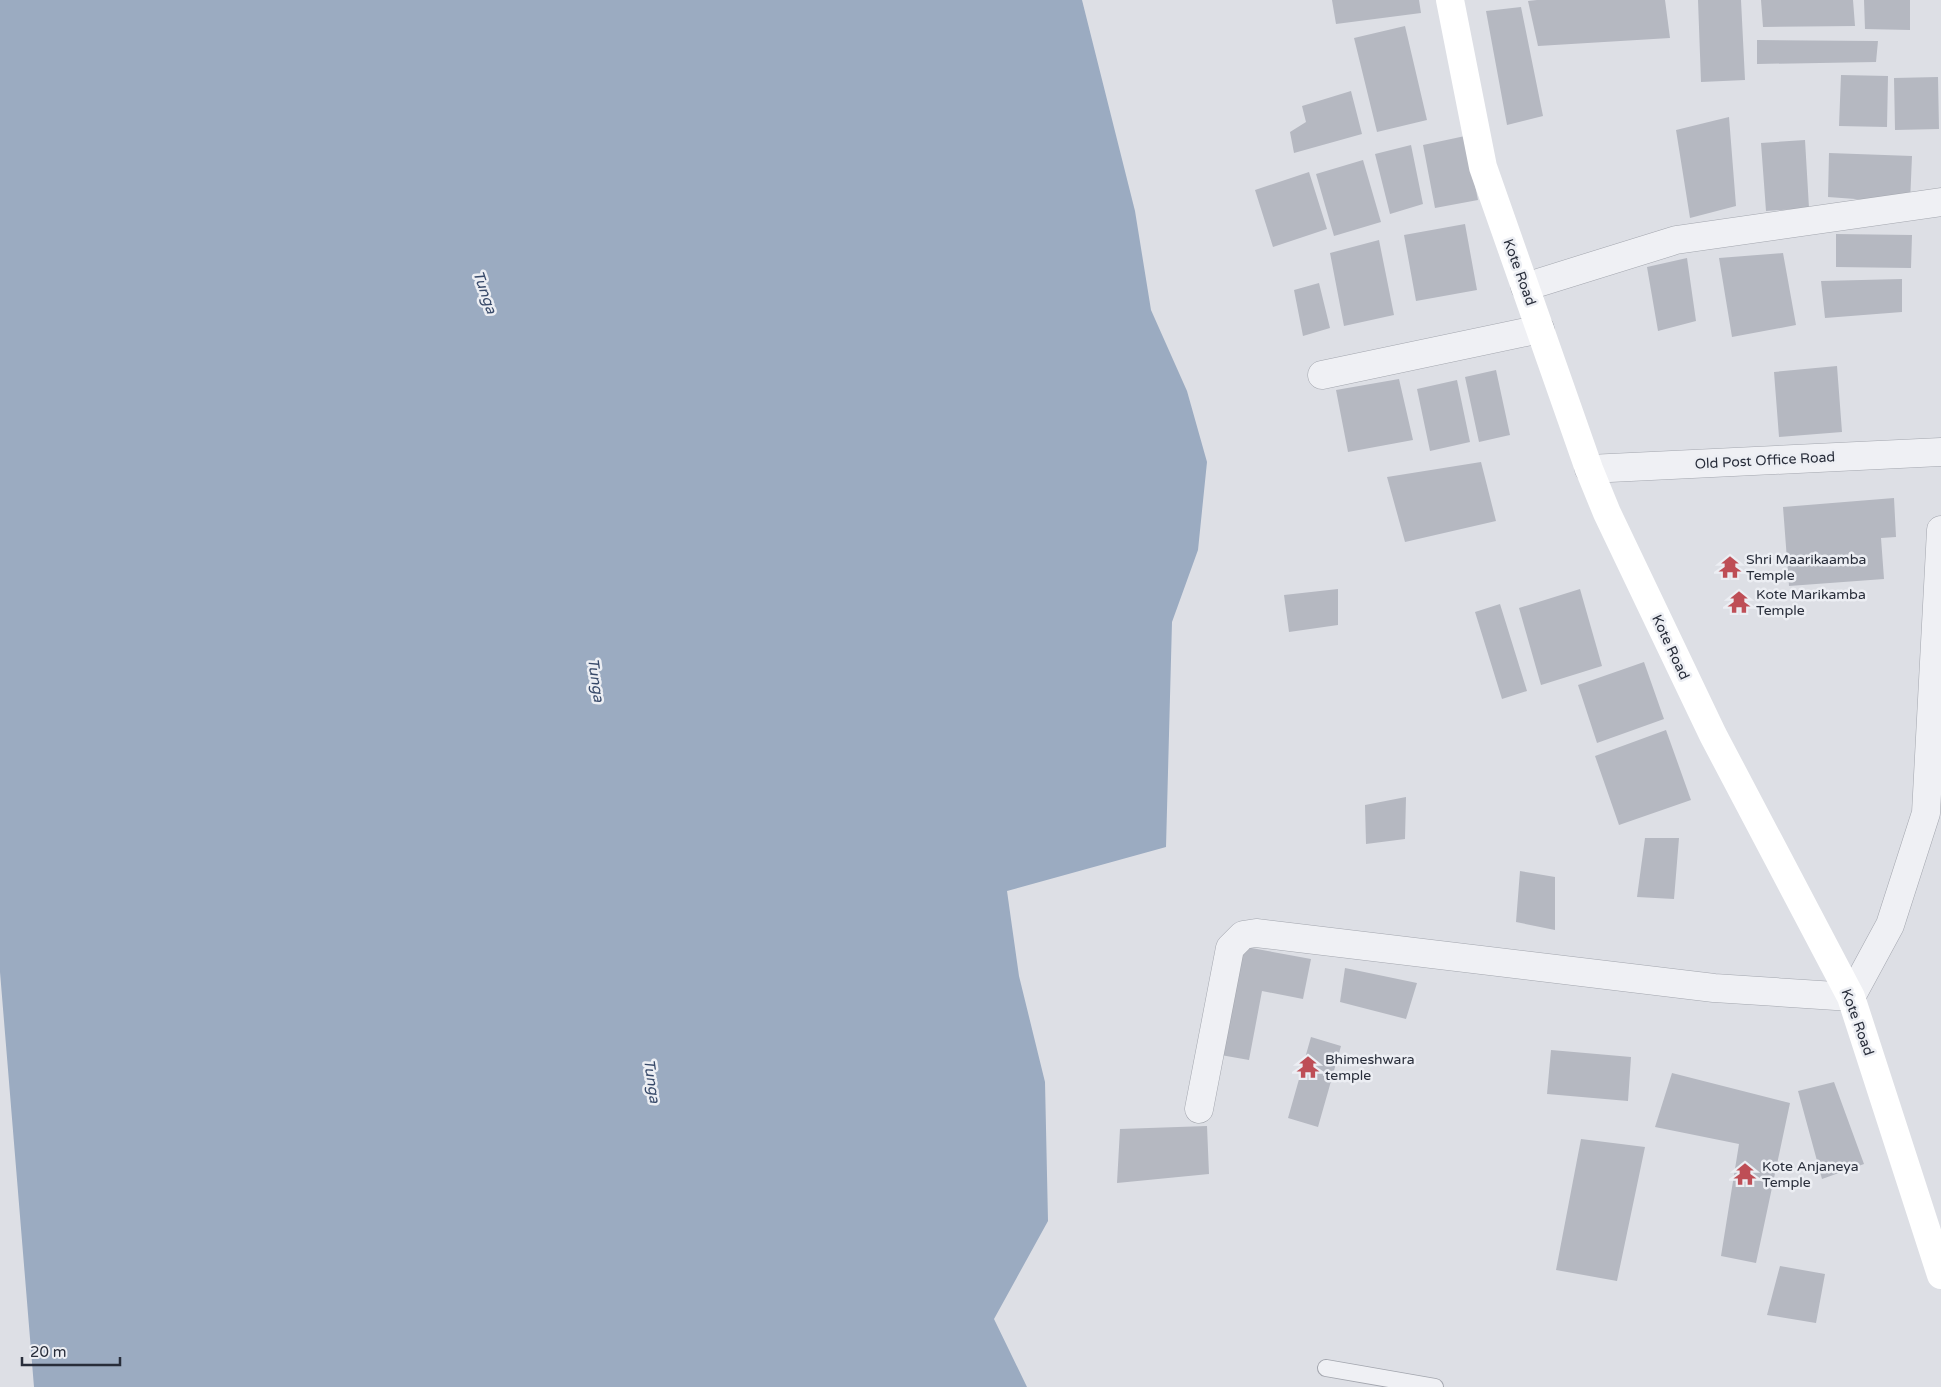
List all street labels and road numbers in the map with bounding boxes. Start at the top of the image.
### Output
street label: Kote Road [1500,236,1539,308]
street label: Old Post Office Road [1694,448,1836,473]
street label: Kote Road [1648,612,1693,682]
street label: Kote Road [1838,986,1877,1058]

